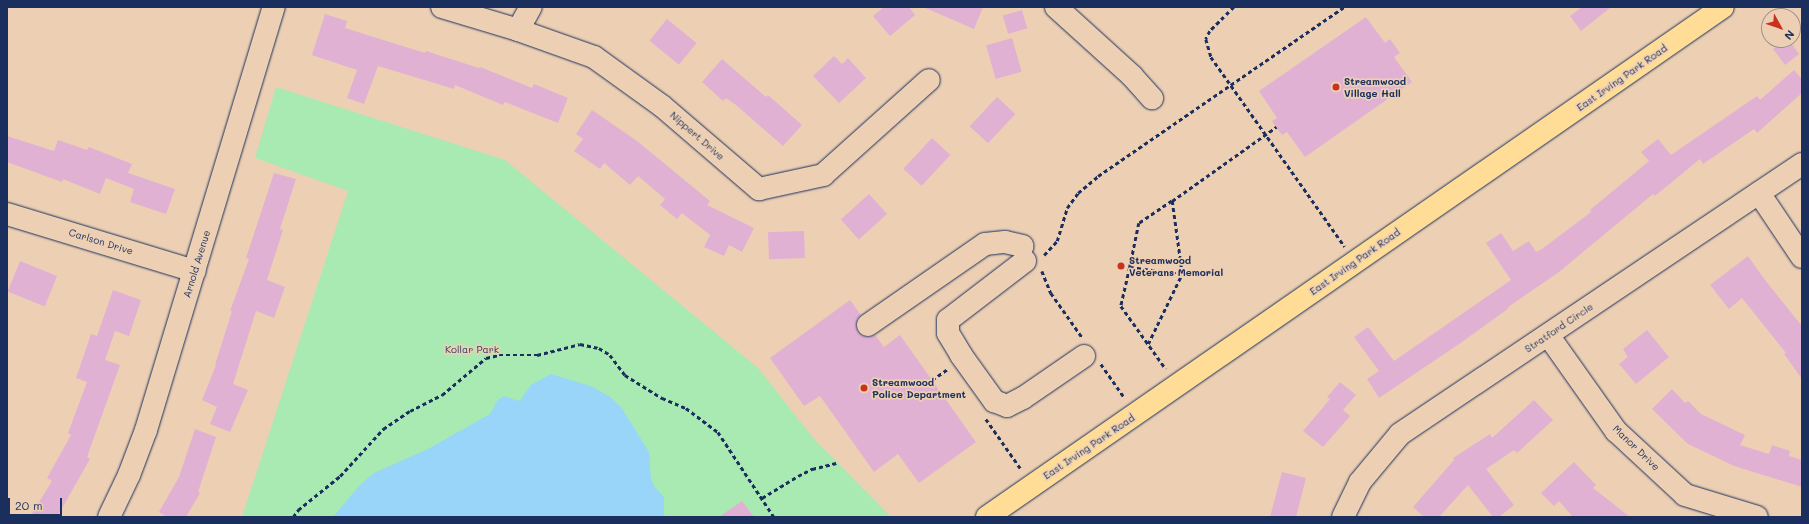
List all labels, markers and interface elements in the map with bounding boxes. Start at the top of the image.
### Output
north arrow [1761,8,1801,48]
text: N [1781,27,1798,43]
street label: East Irving Park Road [1575,42,1669,114]
place label: Streamwood Village Hall [1344,75,1406,98]
marker: Streamwood Village Hall [1331,82,1341,92]
street label: Nippert Drive [667,109,727,163]
street label: Carlson Drive [67,226,135,258]
street label: East Irving Park Road [1308,226,1402,298]
street label: Arnold Avenue [181,229,213,299]
place label: Streamwood Veterans Memorial [1129,254,1223,278]
marker: Streamwood Veterans Memorial [1116,261,1126,271]
street label: Stratford Circle [1523,301,1595,355]
park label: Kollar Park [445,344,499,356]
place label: Streamwood Police Department [872,376,966,400]
marker: Streamwood Police Department [859,383,869,393]
street label: East Irving Park Road [1041,412,1137,482]
street label: Manor Drive [1610,423,1662,473]
scale bar [10,490,64,516]
text: 20 m [15,497,43,513]

